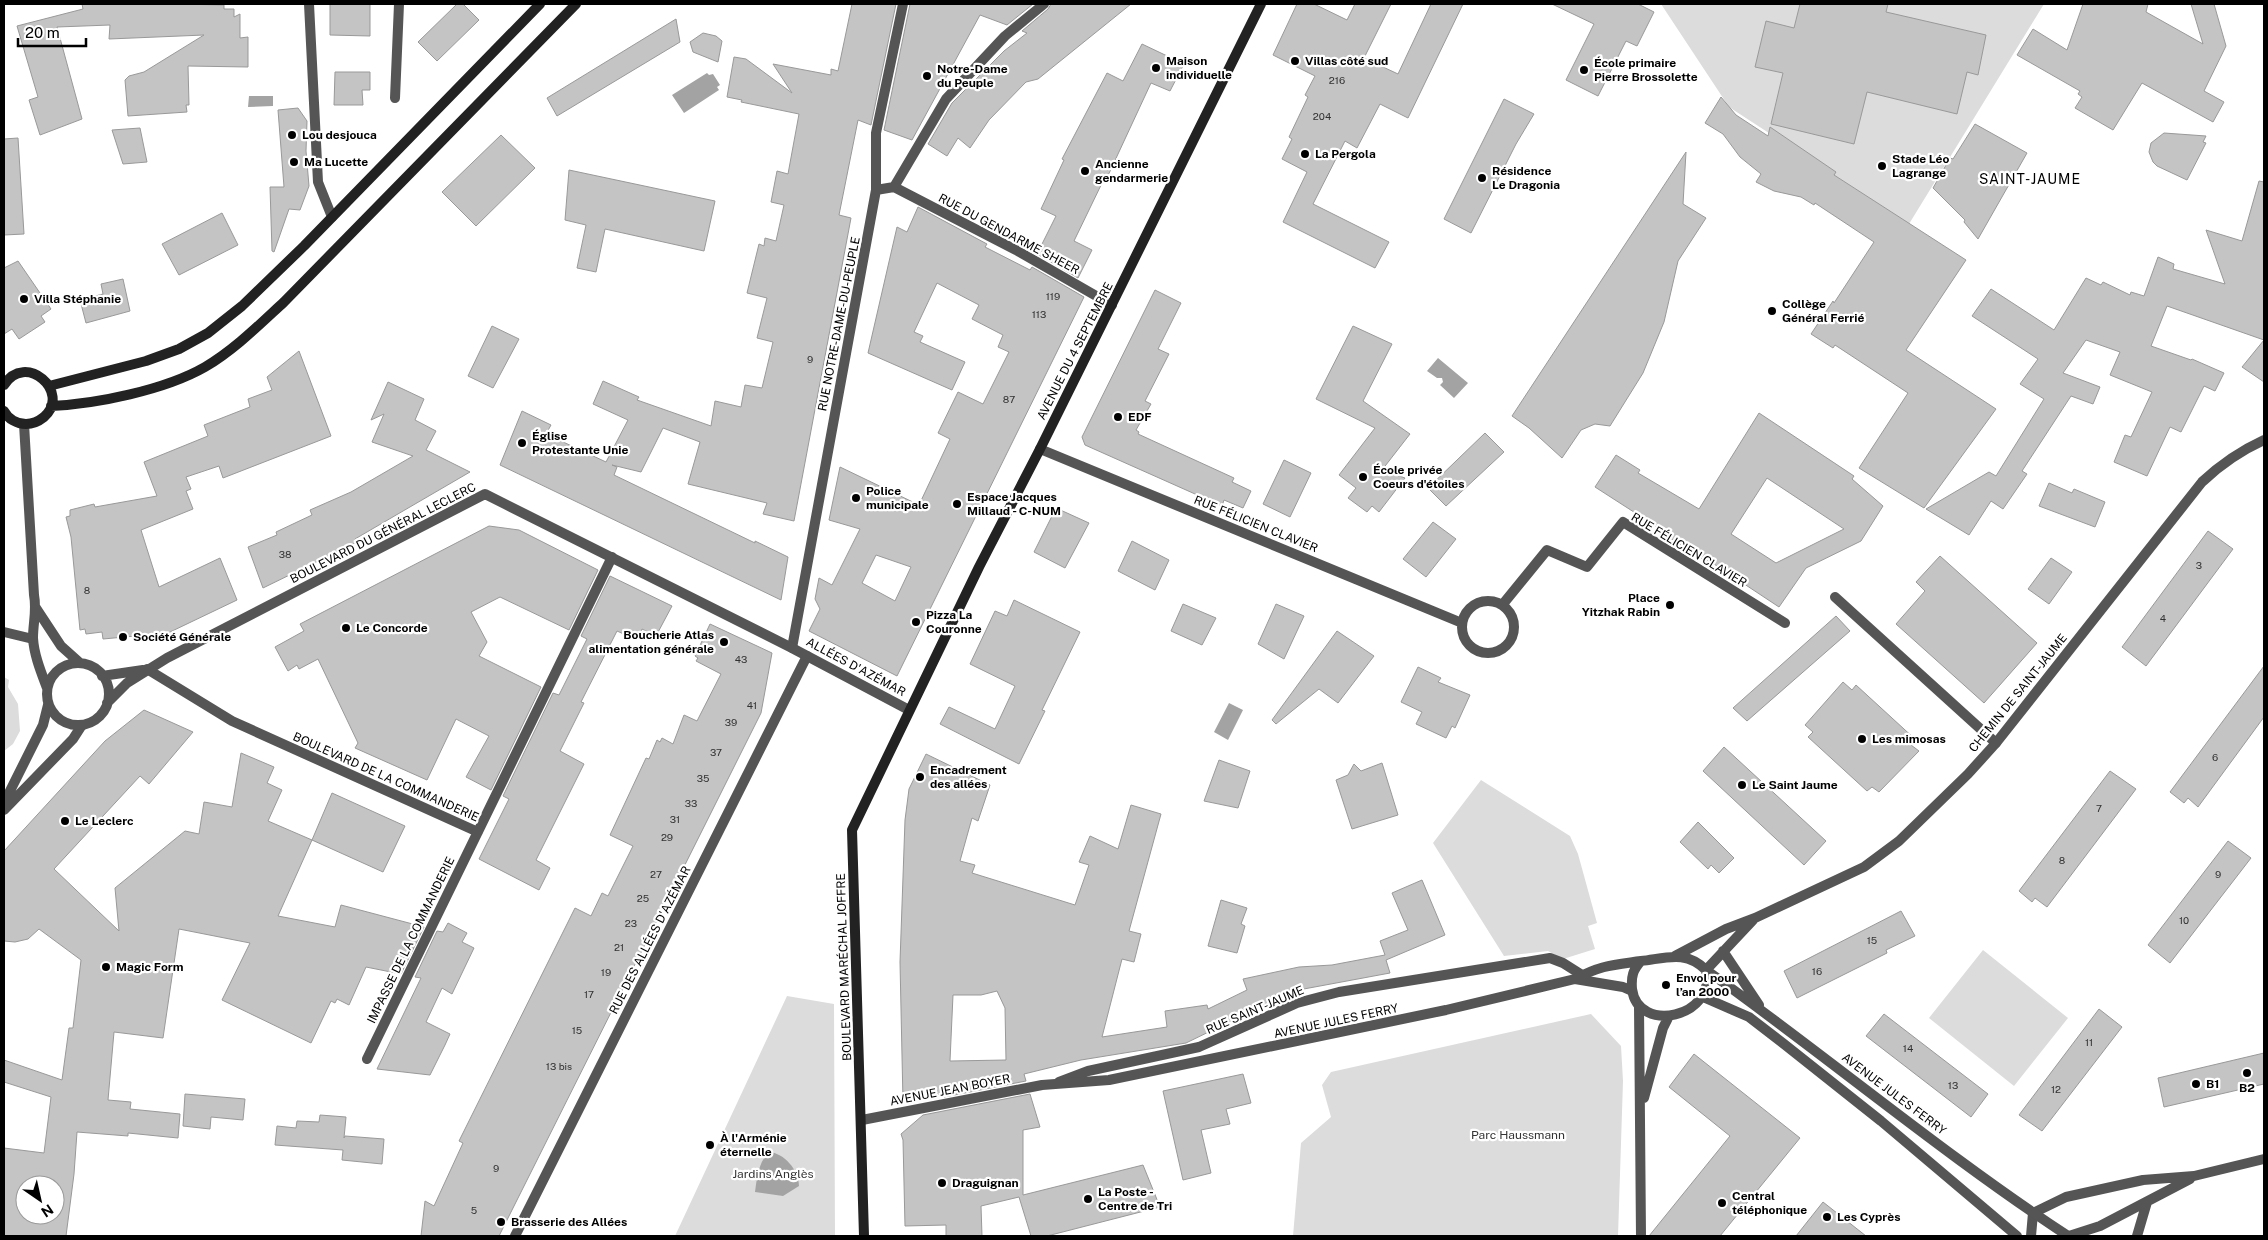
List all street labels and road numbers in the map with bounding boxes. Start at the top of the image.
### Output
street label: RUE DU GENDARME SHEER [936,191,1082,277]
street label: RUE NOTRE-DAME-DU-PEUPLE [815,236,863,412]
street label: AVENUE DU 4 SEPTEMBRE [1034,280,1116,422]
street label: BOULEVARD DU GÉNÉRAL LECLERC [288,480,478,586]
street label: RUE FÉLICIEN CLAVIER [1192,493,1320,555]
street label: RUE FÉLICIEN CLAVIER [1629,510,1749,590]
street label: CHEMIN DE SAINT-JAUME [1966,631,2070,755]
street label: ALLÉES D'AZÉMAR [804,635,908,699]
street label: BOULEVARD DE LA COMMANDERIE [291,730,481,824]
street label: IMPASSE DE LA COMMANDERIE [364,854,458,1026]
street label: RUE DES ALLÉES D'AZÉMAR [607,864,693,1016]
street label: BOULEVARD MARÉCHAL JOFFRE [834,873,854,1061]
street label: RUE SAINT-JAUME [1204,983,1306,1037]
street label: AVENUE JULES FERRY [1272,1001,1400,1041]
street label: AVENUE JULES FERRY [1839,1050,1949,1138]
street label: AVENUE JEAN BOYER [889,1071,1011,1109]

